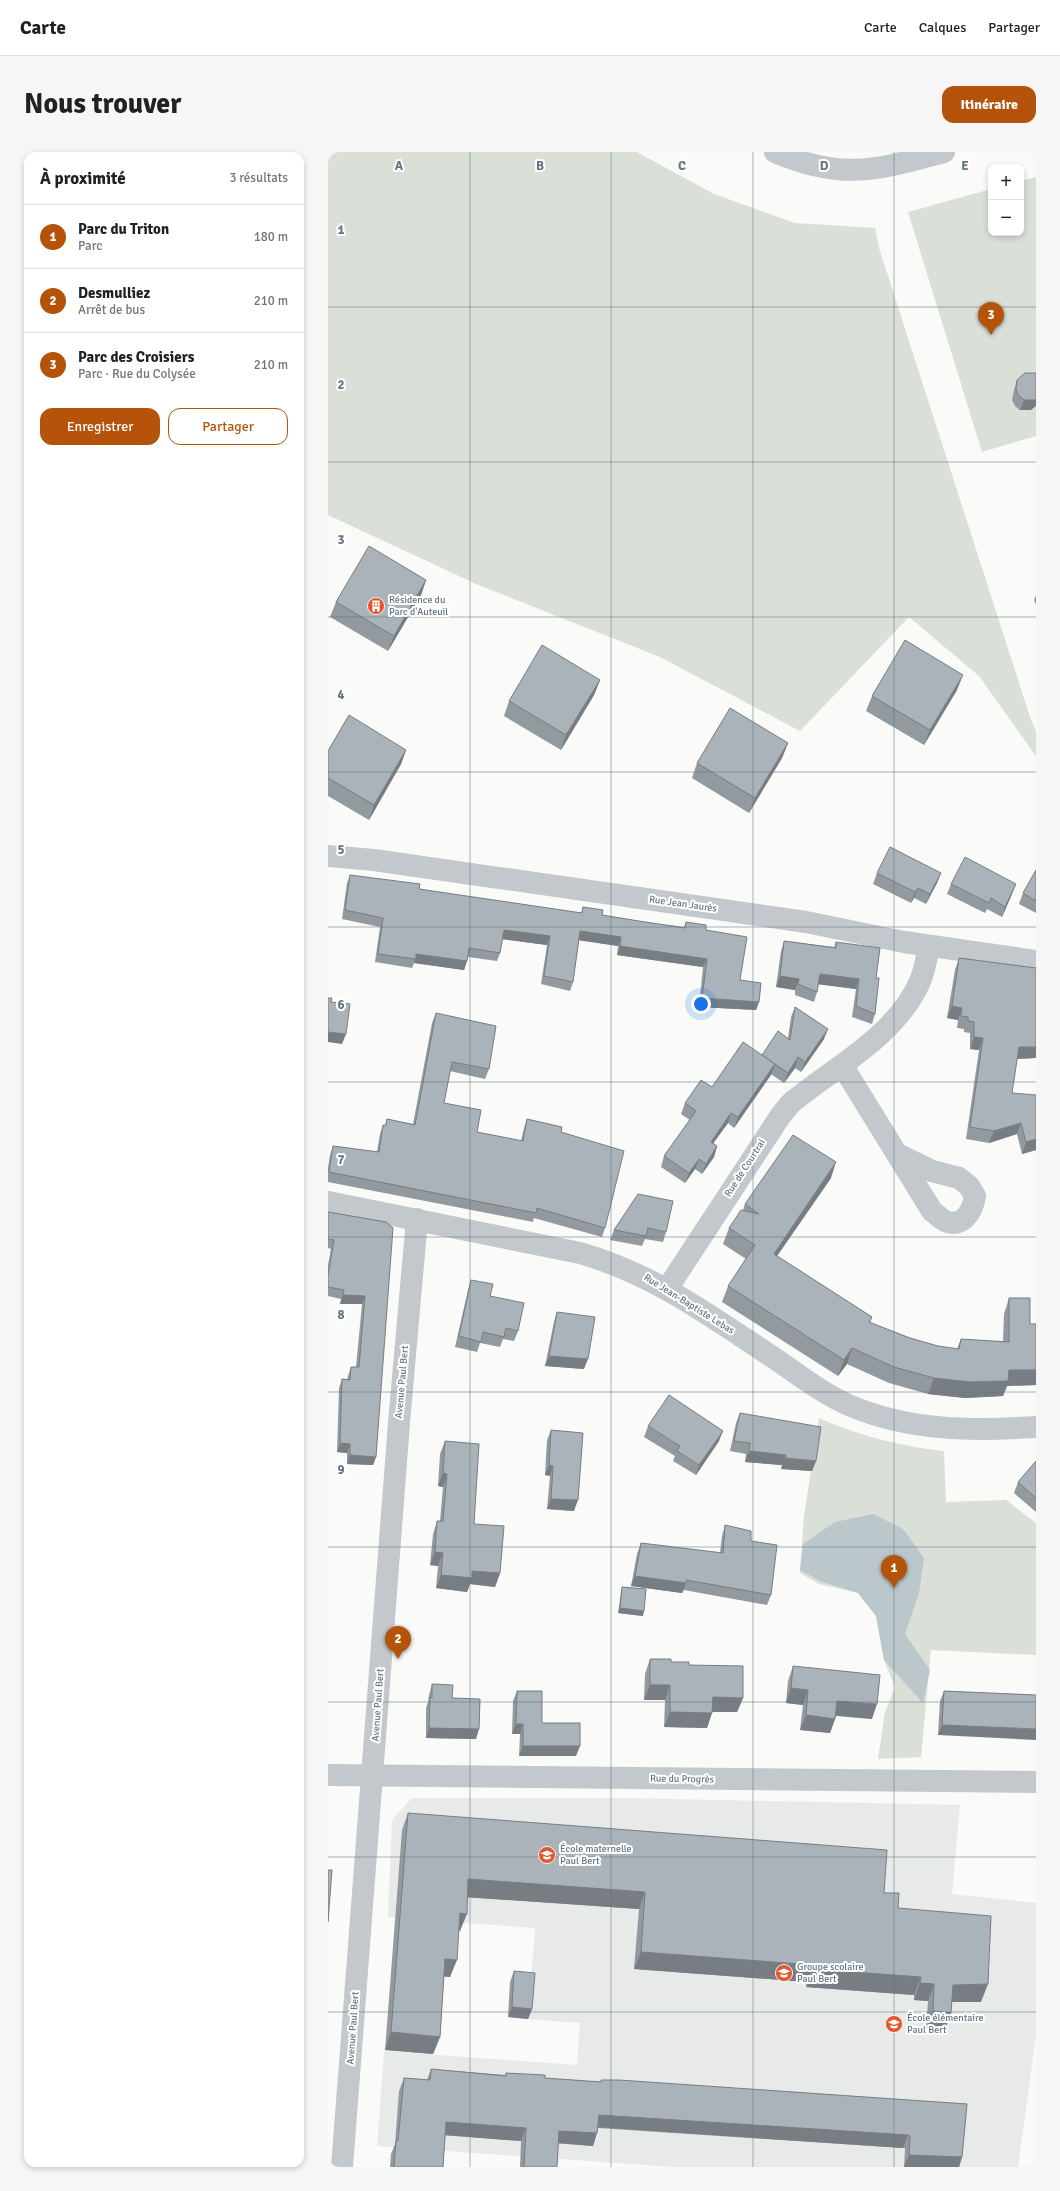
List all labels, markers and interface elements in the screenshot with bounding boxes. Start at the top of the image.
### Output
text: Carte [20,16,66,40]
text: Carte [864,19,897,36]
text: Calques [919,19,966,36]
text: Partager [988,19,1040,36]
button: Itinéraire [942,86,1036,123]
text: Nous trouver [24,87,181,121]
text: A [395,158,404,174]
text: B [536,158,544,174]
text: C [678,158,686,174]
text: D [820,158,829,174]
text: E [961,158,969,174]
map controls [988,164,1024,236]
button: + [988,164,1024,200]
text: À proximité [40,168,126,189]
text: 3 résultats [229,170,288,186]
button: − [988,200,1024,236]
text: Parc du Triton [78,220,169,238]
text: 1 [337,222,345,238]
text: 1 [49,229,57,245]
text: 180 m [254,229,288,245]
text: Parc [78,238,102,254]
text: Desmulliez [78,284,150,302]
text: 2 [49,293,57,309]
text: 210 m [254,293,288,309]
text: Arrêt de bus [78,302,145,318]
pin: 3 [978,302,1004,335]
text: Parc des Croisiers [78,348,194,366]
text: 3 [49,357,57,373]
text: 210 m [254,357,288,373]
text: Parc · Rue du Colysée [78,366,196,382]
text: 2 [337,377,345,393]
button: Enregistrer [40,408,160,445]
button: Partager [168,408,288,445]
text: 3 [337,532,345,548]
place label: Résidence du Parc d'Auteuil [389,594,448,618]
building icon: Résidence du Parc d'Auteuil [366,596,386,616]
text: 4 [337,687,345,703]
text: 5 [337,842,345,858]
street label: Rue Jean Jaurès [648,893,718,915]
your location [691,994,711,1014]
text: 6 [337,997,345,1013]
street label: Rue de Courtrai [722,1137,768,1199]
text: 7 [337,1152,345,1168]
street label: Rue Jean-Baptiste Lebas [642,1271,737,1337]
text: 8 [337,1307,345,1323]
street label: Avenue Paul Bert [393,1345,411,1419]
text: 9 [337,1462,345,1478]
pin: 1 [881,1555,907,1588]
pin: 2 [385,1626,411,1659]
street label: Avenue Paul Bert [369,1668,387,1742]
street label: Rue du Progrès [650,1772,715,1786]
place label: École maternelle Paul Bert [560,1842,632,1867]
school or university icon: École maternelle Paul Bert [537,1845,557,1865]
place label: Groupe scolaire Paul Bert [797,1961,864,1985]
school or university icon: Groupe scolaire Paul Bert [774,1963,794,1983]
street label: Avenue Paul Bert [344,1991,362,2065]
place label: École élémentaire Paul Bert [907,2011,984,2036]
school or university icon: École élémentaire Paul Bert [884,2014,904,2034]

